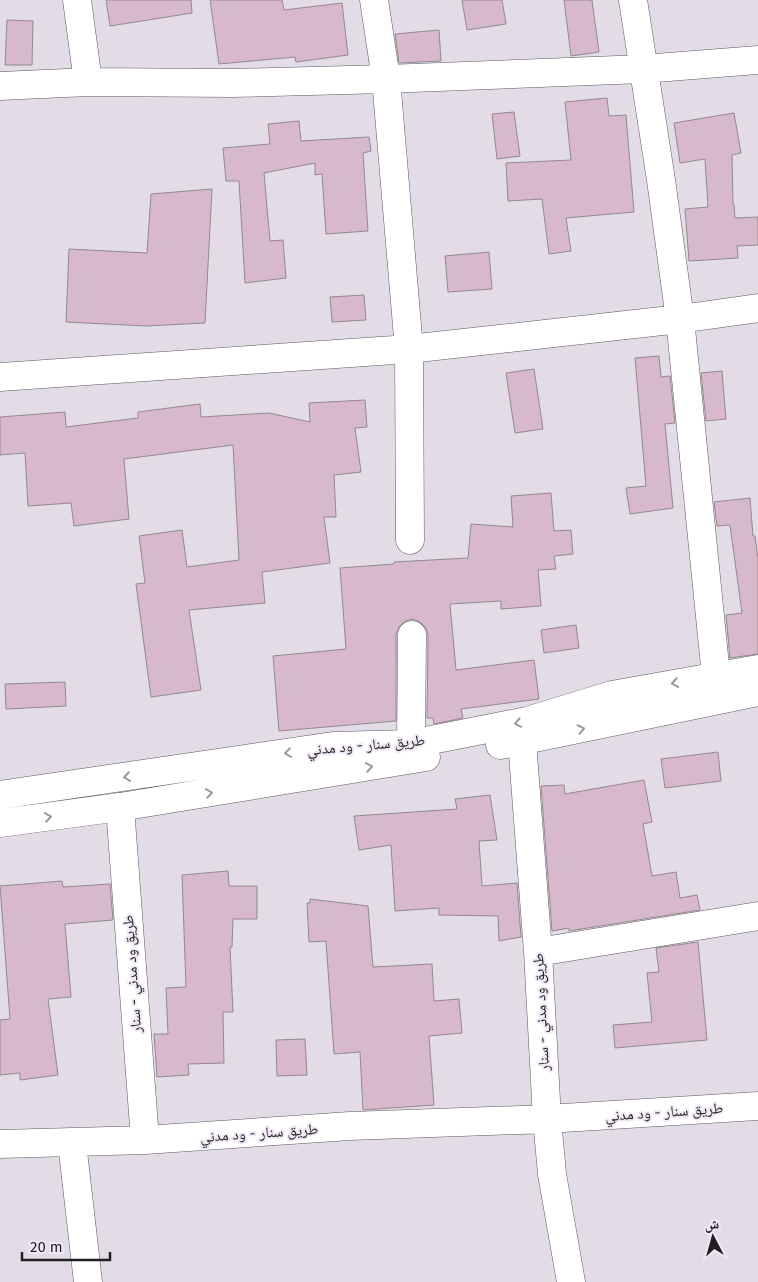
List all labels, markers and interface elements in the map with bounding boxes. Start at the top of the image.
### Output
one-way arrow [671,678,680,688]
one-way arrow [514,717,522,727]
one-way arrow [577,724,585,735]
street label: طريق سنار - ود مدني [306,731,426,762]
one-way arrow [284,747,292,758]
one-way arrow [365,763,374,773]
one-way arrow [123,771,132,781]
one-way arrow [205,788,213,799]
one-way arrow [45,812,53,823]
street label: طريق ود مدني - سنار [119,914,148,1035]
street label: طريق ود مدني - سنار [529,952,556,1072]
street label: طريق سنار - ود مدني [604,1099,724,1128]
street label: طريق سنار - ود مدني [199,1120,319,1149]
north arrow [688,1212,738,1262]
text: ش [703,1215,720,1234]
scale bar [22,1230,110,1262]
text: 20 m [30,1238,63,1256]

